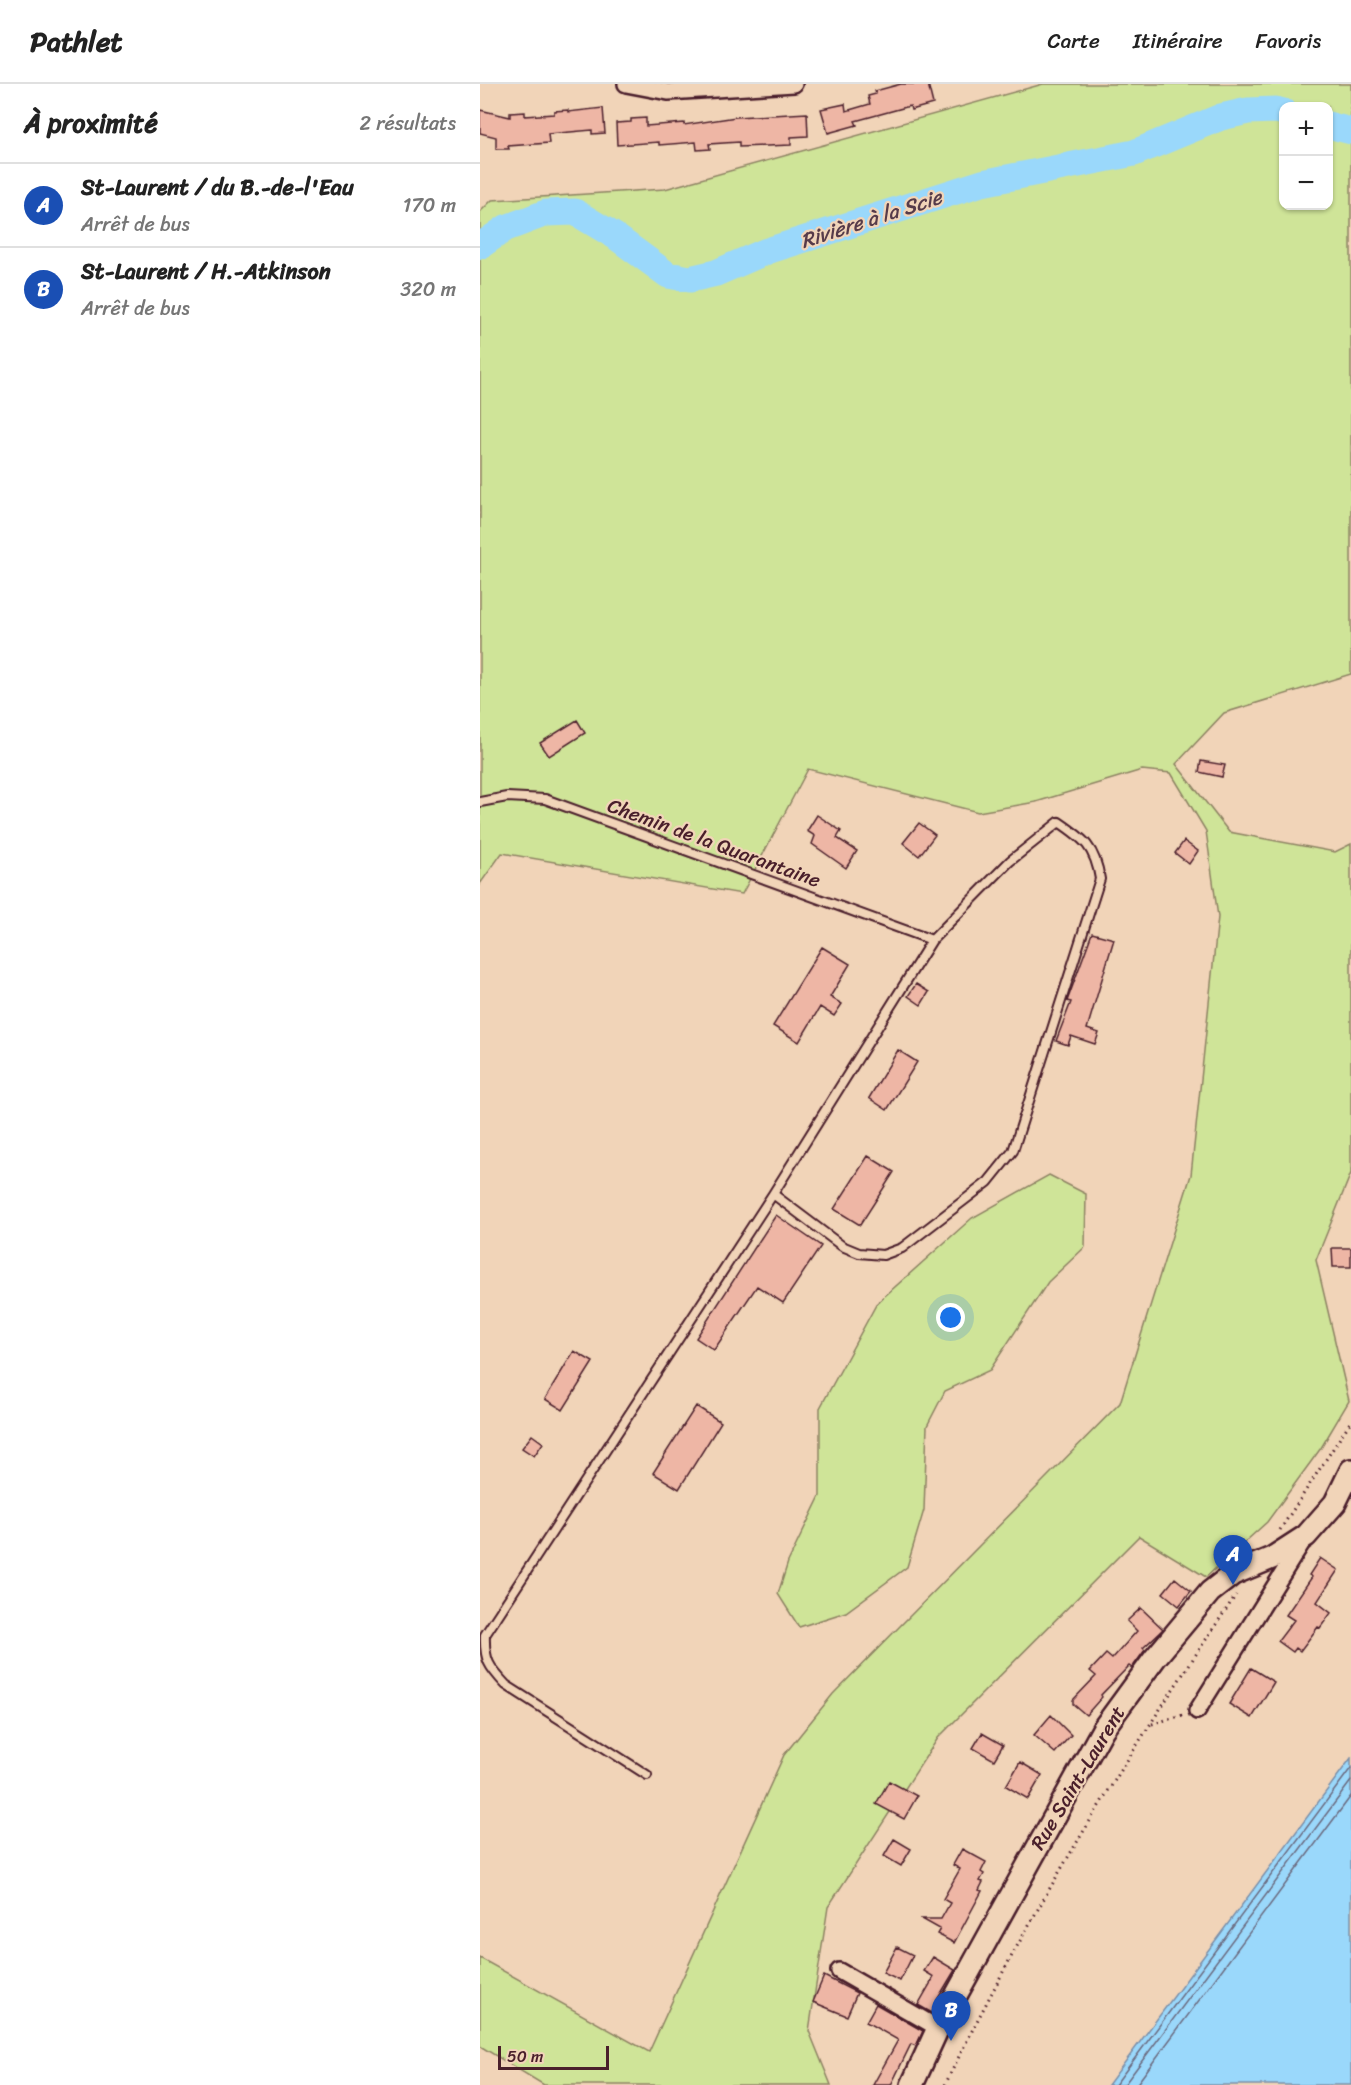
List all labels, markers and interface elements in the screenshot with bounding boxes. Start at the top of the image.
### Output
text: Pathlet [30,17,123,66]
text: Carte [1048,22,1100,60]
text: Itinéraire [1133,22,1223,60]
text: Favoris [1256,22,1321,60]
text: À proximité [24,100,158,146]
map controls [1279,102,1333,210]
button: + [1279,102,1333,156]
text: 2 résultats [359,106,456,141]
button: − [1279,156,1333,210]
text: St-Laurent / du B.-de-l'Eau [81,168,354,207]
water label: Rivière à la Scie [795,178,948,260]
text: A [37,188,50,223]
text: 170 m [403,188,456,223]
text: Arrêt de bus [81,207,190,242]
text: St-Laurent / H.-Atkinson [81,252,331,291]
text: B [37,272,50,307]
text: 320 m [400,272,456,307]
text: Arrêt de bus [81,291,190,326]
street label: Chemin de la Quarantaine [602,788,826,898]
your location [936,1303,965,1332]
pin: A [1214,1536,1252,1585]
street label: Rue Saint-Laurent [1021,1699,1135,1857]
pin: B [932,1992,970,2041]
text: 50 m [507,2042,543,2071]
scale bar [498,2043,609,2070]

